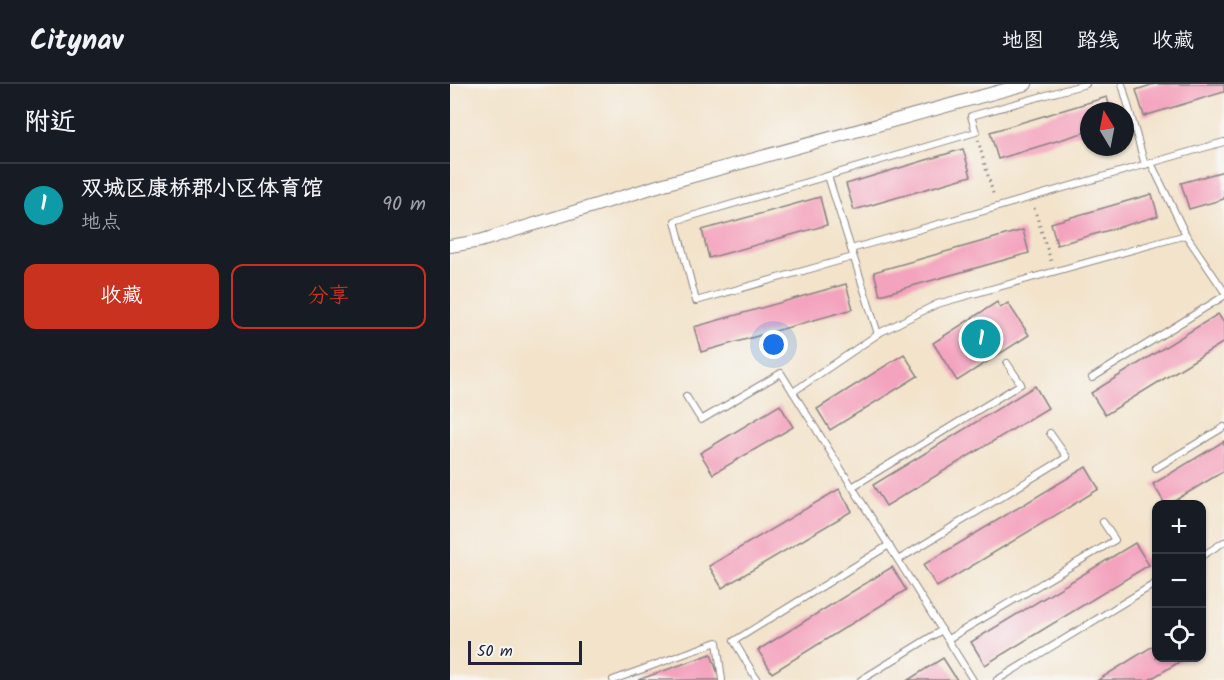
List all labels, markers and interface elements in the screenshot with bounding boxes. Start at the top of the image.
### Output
text: Citynav [30,19,123,64]
text: 地图 [1002,25,1044,58]
text: 路线 [1077,25,1119,58]
text: 收藏 [1152,25,1194,58]
text: 附近 [24,102,76,144]
north arrow [1080,102,1134,156]
text: 双城区康桥郡小区体育馆 [81,172,323,207]
text: 1 [40,189,47,221]
text: 90 m [382,189,426,221]
text: 地点 [81,207,121,239]
button: 收藏 [24,264,219,329]
button: 分享 [231,264,426,329]
pin: 1 [962,316,1000,362]
your location [759,330,788,359]
map controls [1152,500,1206,662]
button: + [1152,500,1206,554]
button: − [1152,554,1206,608]
button: locate [1152,608,1206,662]
scale bar [468,638,582,666]
text: 50 m [477,639,513,664]

